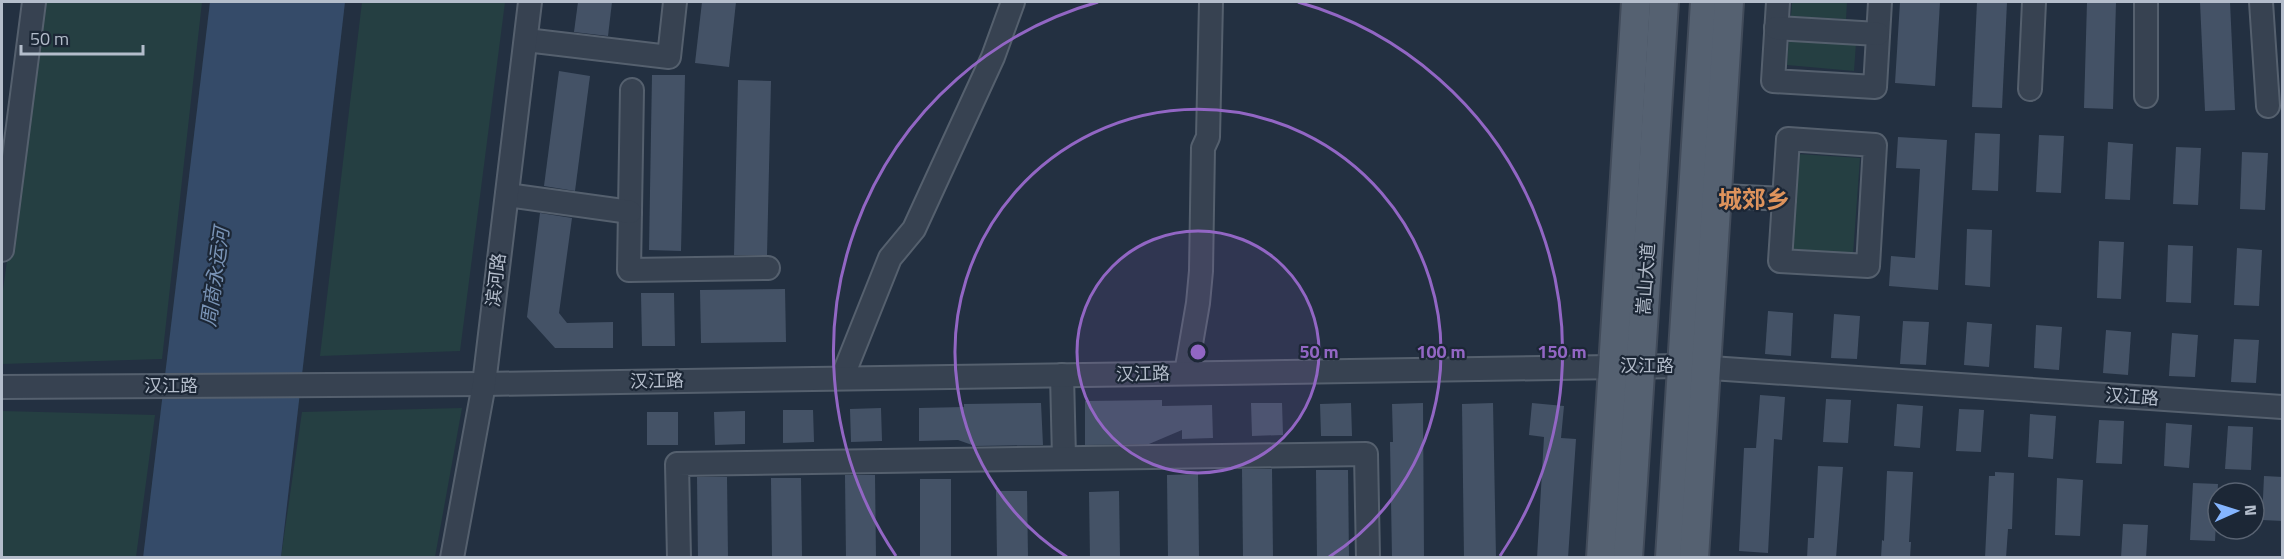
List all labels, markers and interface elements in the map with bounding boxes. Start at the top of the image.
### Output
scale bar [21,18,142,56]
text: 50 m [30,25,69,52]
district label: 城郊乡 [1718,181,1790,217]
water label: 周商永运河 [192,221,237,329]
street label: 嵩山大道 [1630,242,1661,316]
street label: 滨河路 [479,251,512,308]
text: 50 m [1299,338,1339,365]
text: 100 m [1416,338,1466,365]
text: 150 m [1537,338,1587,365]
centre of rings [1188,342,1208,362]
street label: 汉江路 [1620,352,1674,379]
street label: 汉江路 [1116,360,1170,387]
street label: 汉江路 [630,367,684,394]
street label: 汉江路 [144,372,198,399]
street label: 汉江路 [2104,381,2160,412]
north arrow [2206,481,2266,541]
text: N [2239,504,2263,516]

